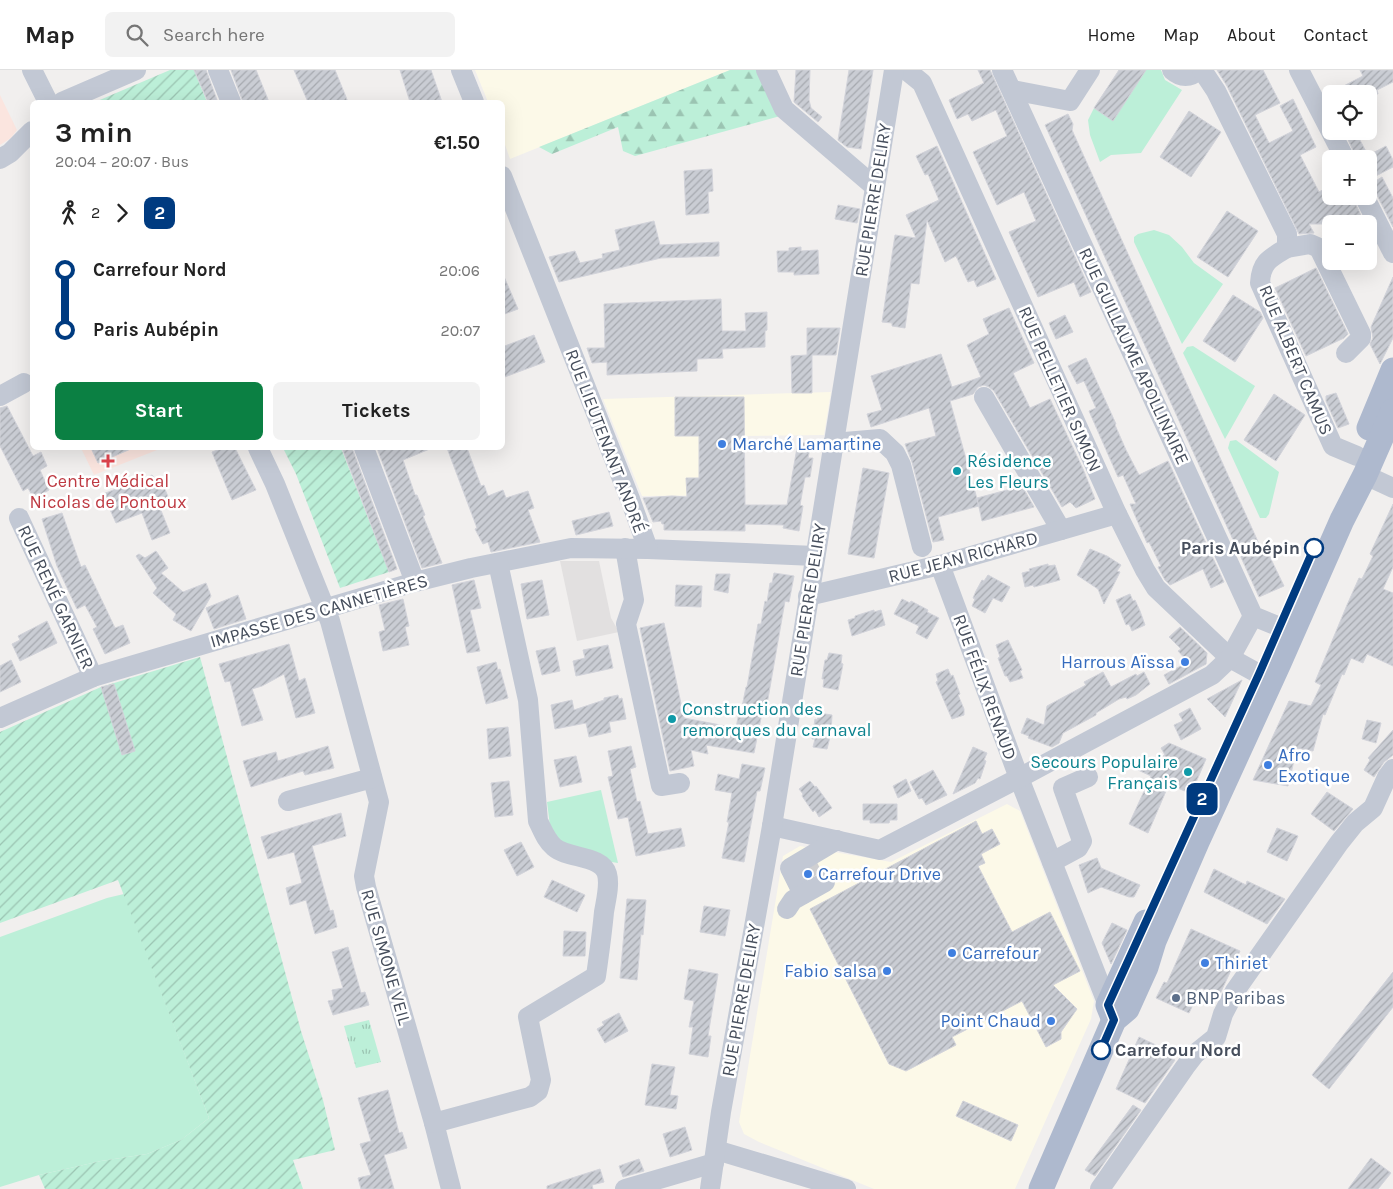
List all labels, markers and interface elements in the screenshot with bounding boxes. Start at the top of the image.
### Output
search box [105,12,455,57]
text: Map [25,21,75,49]
icon: search [123,21,151,49]
text: Search here [163,24,265,46]
text: Home [1087,24,1135,46]
text: Map [1163,24,1199,46]
text: About [1227,24,1276,46]
text: Contact [1304,24,1368,46]
map controls [1322,85,1377,270]
button: locate [1322,85,1377,140]
text: 3 min [55,116,133,149]
street label: RUE PIERRE DELIRY [850,122,896,278]
text: €1.50 [434,132,480,154]
button: + [1322,150,1377,205]
text: 20:04 – 20:07 · Bus [55,152,189,171]
icon: walk [55,199,83,227]
icon: forward [108,199,136,227]
text: 2 [154,202,165,224]
text: 2 [91,203,100,222]
button: − [1322,215,1377,270]
street label: RUE GUILLAUME APOLLINAIRE [1074,244,1194,468]
text: Carrefour Nord [93,259,227,281]
text: 20:06 [439,261,480,280]
street label: RUE ALBERT CAMUS [1254,282,1338,438]
street label: RUE PELLETIER SIMON [1014,303,1106,475]
text: Paris Aubépin [93,319,219,341]
text: 20:07 [441,321,480,340]
street label: RUE LIEUTENANT ANDRÉ [561,345,652,536]
button: Start [55,382,263,440]
button: Tickets [273,382,480,440]
place label: Marché Lamartine [732,433,881,455]
marker: Marché Lamartine [716,438,728,450]
place label: Résidence Les Fleurs [967,450,1051,493]
marker: Centre Médical Nicolas de Pontoux [101,454,115,468]
marker: Résidence Les Fleurs [951,465,963,477]
place label: Centre Médical Nicolas de Pontoux [29,470,187,513]
street label: RUE RENÉ GARNIER [13,521,100,673]
street label: RUE PIERRE DELIRY [785,522,831,678]
street label: RUE JEAN RICHARD [886,526,1040,588]
place label: Paris Aubépin [1181,537,1300,559]
marker: Paris Aubépin [1304,538,1324,558]
street label: IMPASSE DES CANNETIÈRES [207,568,430,653]
street label: RUE FÉLIX RENAUD [948,611,1023,763]
place label: Harrous Aïssa [1061,651,1175,673]
marker: Harrous Aïssa [1179,656,1191,668]
place label: Construction des remorques du carnaval [682,698,872,741]
marker: Construction des remorques du carnaval [666,713,678,725]
place label: Afro Exotique [1278,744,1350,787]
place label: Secours Populaire Français [1030,751,1178,794]
marker: Afro Exotique [1262,759,1274,771]
marker: Secours Populaire Français [1182,766,1194,778]
line badge: 2 [1186,783,1218,815]
text: 2 [1197,788,1207,810]
place label: Carrefour Drive [818,863,941,885]
marker: Carrefour Drive [802,868,814,880]
street label: RUE SIMONE VEIL [356,887,416,1028]
street label: RUE PIERRE DELIRY [717,922,765,1078]
place label: Carrefour [962,942,1039,964]
marker: Carrefour [946,947,958,959]
place label: Thiriet [1215,952,1268,974]
marker: Thiriet [1199,957,1211,969]
place label: Fabio salsa [784,960,877,982]
marker: Fabio salsa [881,965,893,977]
place label: BNP Paribas [1186,987,1286,1009]
marker: BNP Paribas [1170,992,1182,1004]
place label: Point Chaud [941,1010,1041,1032]
marker: Point Chaud [1045,1015,1057,1027]
place label: Carrefour Nord [1115,1039,1242,1061]
marker: Carrefour Nord [1091,1040,1111,1060]

